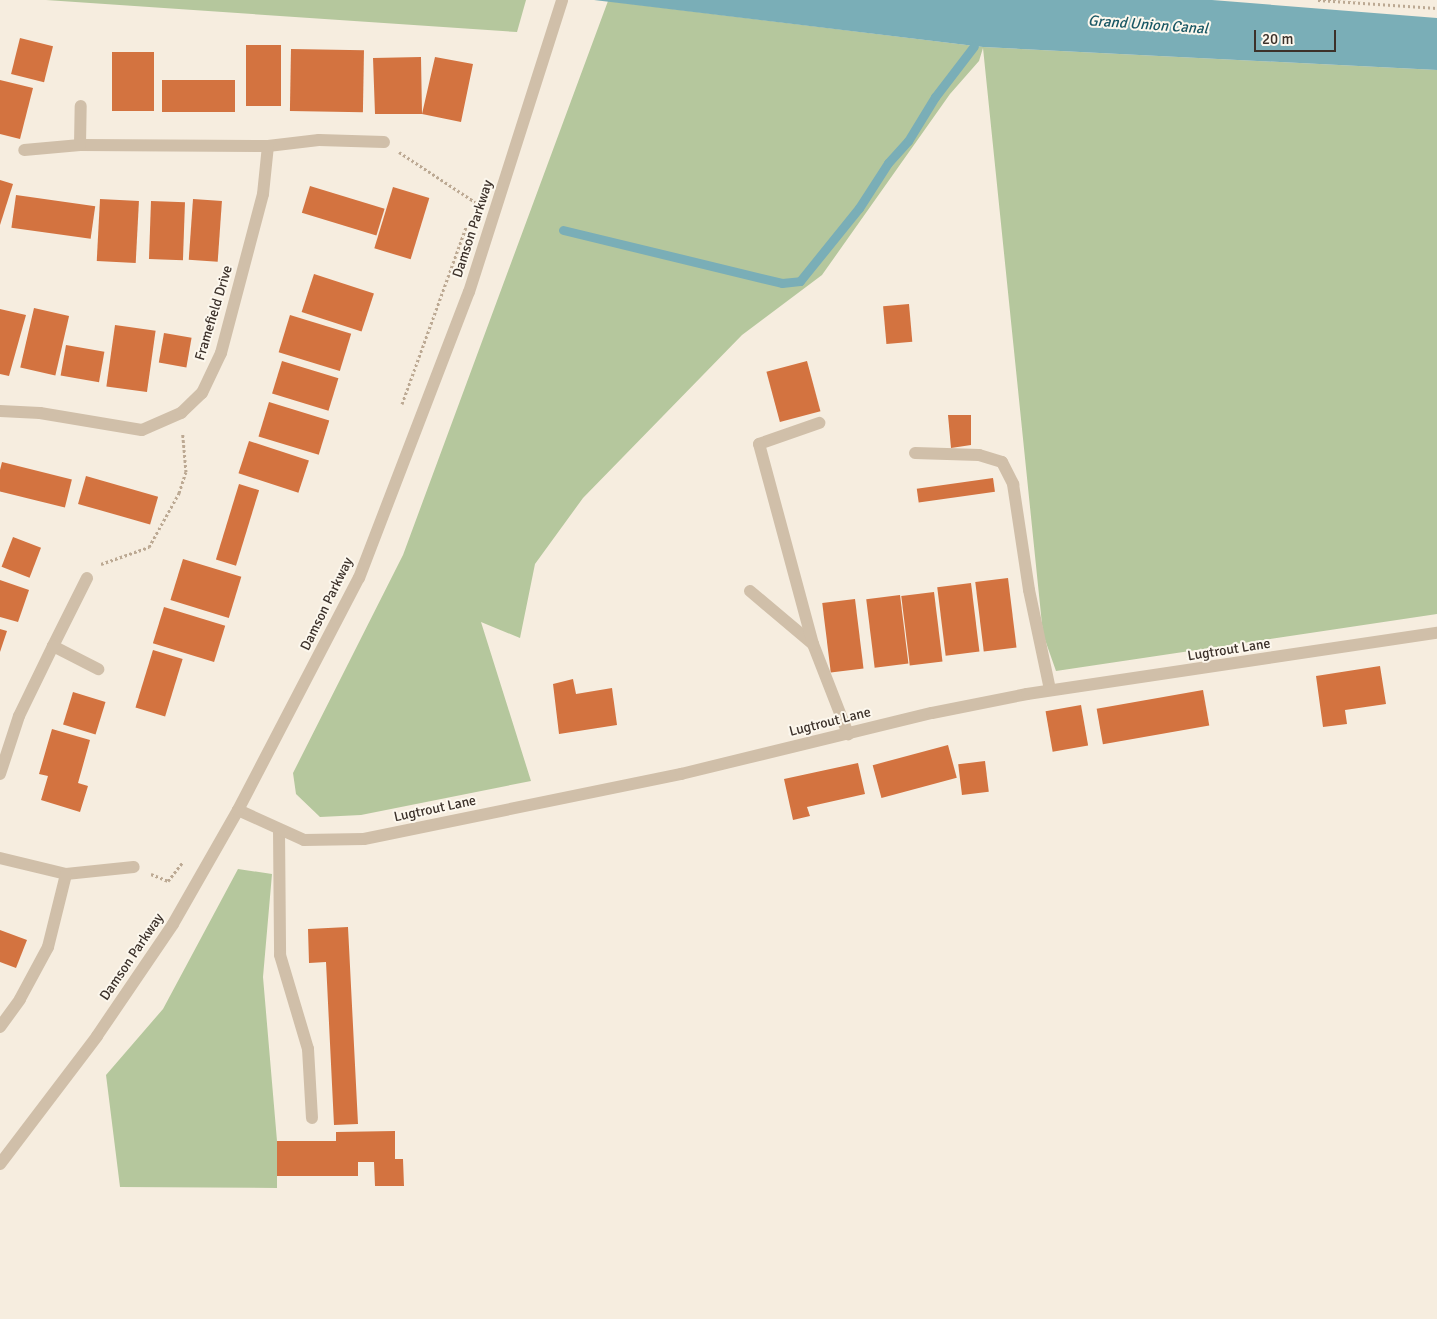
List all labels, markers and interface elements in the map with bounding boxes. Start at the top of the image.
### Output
water label: Grand Union Canal [1087,12,1209,38]
scale bar [1257,20,1340,52]
text: 20 m [1262,30,1293,48]
street label: Damson Parkway [449,178,497,280]
street label: Framefield Drive [192,264,236,362]
street label: Damson Parkway [297,555,357,653]
street label: Lugtrout Lane [1186,635,1272,665]
street label: Lugtrout Lane [787,704,873,740]
street label: Lugtrout Lane [392,792,478,826]
street label: Damson Parkway [97,910,167,1004]

